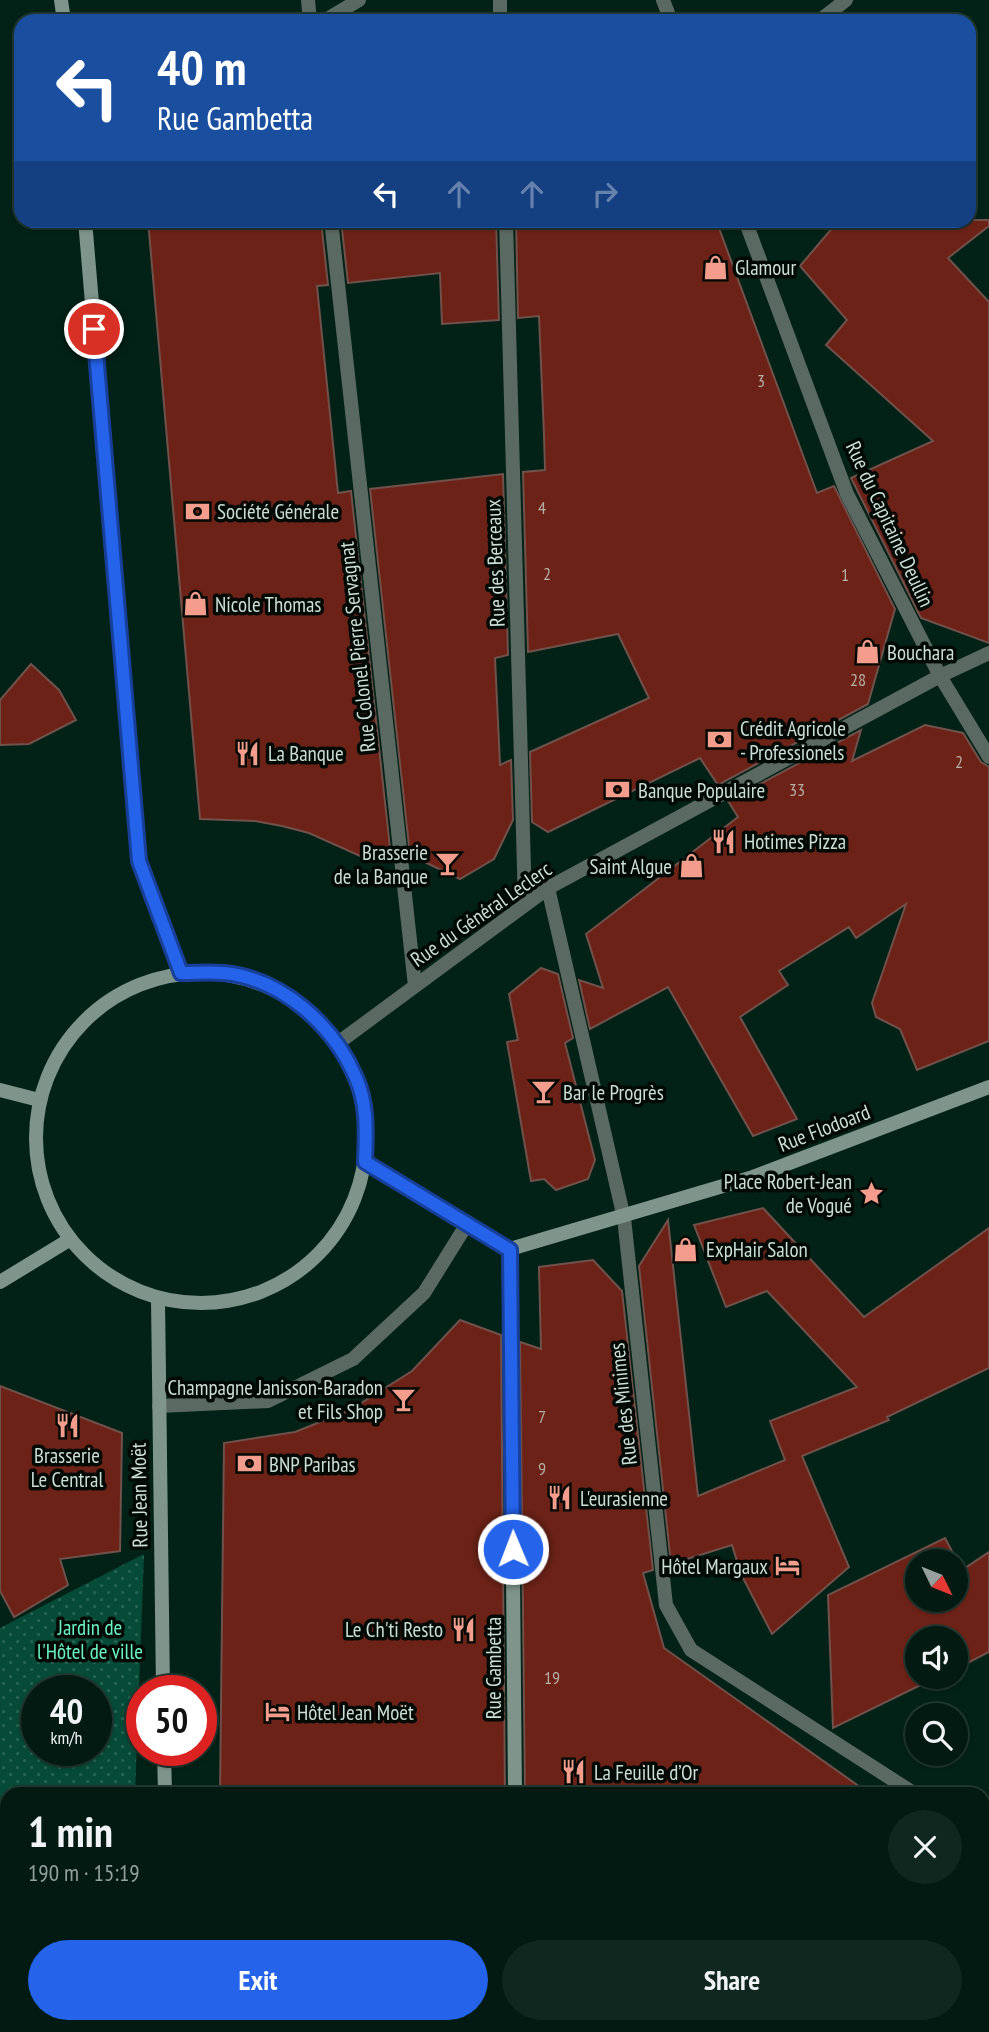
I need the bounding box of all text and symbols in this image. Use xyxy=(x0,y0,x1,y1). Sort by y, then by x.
text: 40 m xyxy=(157,35,246,99)
icon: left xyxy=(42,42,133,133)
text: Rue Gambetta xyxy=(157,97,313,139)
icon: left xyxy=(367,175,405,213)
icon: ahead xyxy=(440,175,478,213)
icon: ahead xyxy=(513,175,551,213)
icon: right xyxy=(586,175,624,213)
shop icon: Glamour xyxy=(701,253,729,281)
place label: Glamour xyxy=(735,254,796,281)
pin xyxy=(64,299,124,359)
icon: arrive xyxy=(75,310,113,348)
house number: 3 xyxy=(757,369,765,392)
street label: Rue du Capitaine Deullin xyxy=(840,437,940,611)
house number: 4 xyxy=(538,496,546,519)
bank icon: Société Générale xyxy=(183,497,211,525)
place label: Société Générale xyxy=(217,498,339,525)
street label: Rue des Berceaux xyxy=(479,498,511,627)
street label: Rue Colonel Pierre Servagnat xyxy=(333,540,381,754)
house number: 2 xyxy=(543,562,551,585)
house number: 1 xyxy=(841,563,849,586)
shop icon: Nicole Thomas xyxy=(181,590,209,618)
place label: Nicole Thomas xyxy=(215,591,321,618)
shop icon: Bouchara xyxy=(853,638,881,666)
place label: Bouchara xyxy=(887,639,954,666)
house number: 28 xyxy=(850,668,866,691)
place label: Crédit Agricole - Professionels xyxy=(740,715,846,766)
bank icon: Crédit Agricole - Professionels xyxy=(706,726,734,754)
restaurant icon: La Banque xyxy=(234,739,262,767)
place label: La Banque xyxy=(268,740,344,767)
house number: 2 xyxy=(955,750,963,773)
bank icon: Banque Populaire xyxy=(604,776,632,804)
place label: Banque Populaire xyxy=(638,777,765,804)
house number: 33 xyxy=(789,778,805,801)
restaurant icon: Hotimes Pizza xyxy=(710,827,738,855)
place label: Hotimes Pizza xyxy=(744,828,846,855)
place label: Brasserie de la Banque xyxy=(334,839,428,890)
bar icon: Brasserie de la Banque xyxy=(434,850,462,878)
shop icon: Saint Algue xyxy=(678,852,706,880)
place label: Saint Algue xyxy=(589,853,672,880)
street label: Rue du Général Leclerc xyxy=(405,855,557,973)
bar icon: Bar le Progrès xyxy=(529,1078,557,1106)
place label: Bar le Progrès xyxy=(563,1079,664,1106)
street label: Rue Flodoard xyxy=(774,1098,874,1158)
place label: Place Robert-Jean de Vogué xyxy=(724,1168,852,1219)
place icon: Place Robert-Jean de Vogué xyxy=(858,1179,886,1207)
shop icon: ExpHair Salon xyxy=(672,1235,700,1263)
place label: ExpHair Salon xyxy=(706,1236,808,1263)
street label: Rue des Minimes xyxy=(603,1342,643,1466)
place label: Champagne Janisson-Baradon et Fils Shop xyxy=(167,1374,383,1425)
bar icon: Champagne Janisson-Baradon et Fils Shop xyxy=(389,1385,417,1413)
house number: 7 xyxy=(538,1405,546,1428)
restaurant icon: Brasserie Le Central xyxy=(53,1412,81,1440)
place label: Brasserie Le Central xyxy=(31,1442,103,1493)
street label: Rue Jean Moët xyxy=(125,1442,153,1548)
bank icon: BNP Paribas xyxy=(235,1450,263,1478)
place label: BNP Paribas xyxy=(269,1451,356,1478)
house number: 9 xyxy=(538,1457,546,1480)
restaurant icon: L'eurasienne xyxy=(546,1484,574,1512)
place label: L'eurasienne xyxy=(580,1485,668,1512)
position arrow xyxy=(476,1512,550,1586)
north arrow xyxy=(905,1549,968,1612)
map controls xyxy=(905,1549,968,1766)
hotel icon: Hôtel Margaux xyxy=(774,1552,802,1580)
place label: Hôtel Margaux xyxy=(661,1553,768,1580)
park label: Jardin de l'Hôtel de ville xyxy=(37,1614,143,1665)
restaurant icon: Le Ch'ti Resto xyxy=(449,1615,477,1643)
place label: Le Ch'ti Resto xyxy=(345,1616,443,1643)
street label: Rue Gambetta xyxy=(480,1617,507,1719)
button: sound xyxy=(905,1626,968,1689)
house number: 19 xyxy=(544,1666,560,1689)
speed limit sign: 50 xyxy=(126,1675,217,1766)
text: 40 xyxy=(50,1688,83,1734)
hotel icon: Hôtel Jean Moët xyxy=(263,1698,291,1726)
place label: Hôtel Jean Moët xyxy=(297,1699,414,1726)
button: search xyxy=(905,1703,968,1766)
text: km/h xyxy=(51,1726,82,1749)
restaurant icon: La Feuille d’Or xyxy=(560,1758,588,1786)
place label: La Feuille d’Or xyxy=(594,1759,699,1786)
text: 1 min xyxy=(28,1804,113,1859)
button: close xyxy=(888,1810,962,1884)
text: 190 m · 15:19 xyxy=(28,1858,140,1887)
button: Exit xyxy=(28,1940,488,2020)
button: Share xyxy=(502,1940,962,2020)

